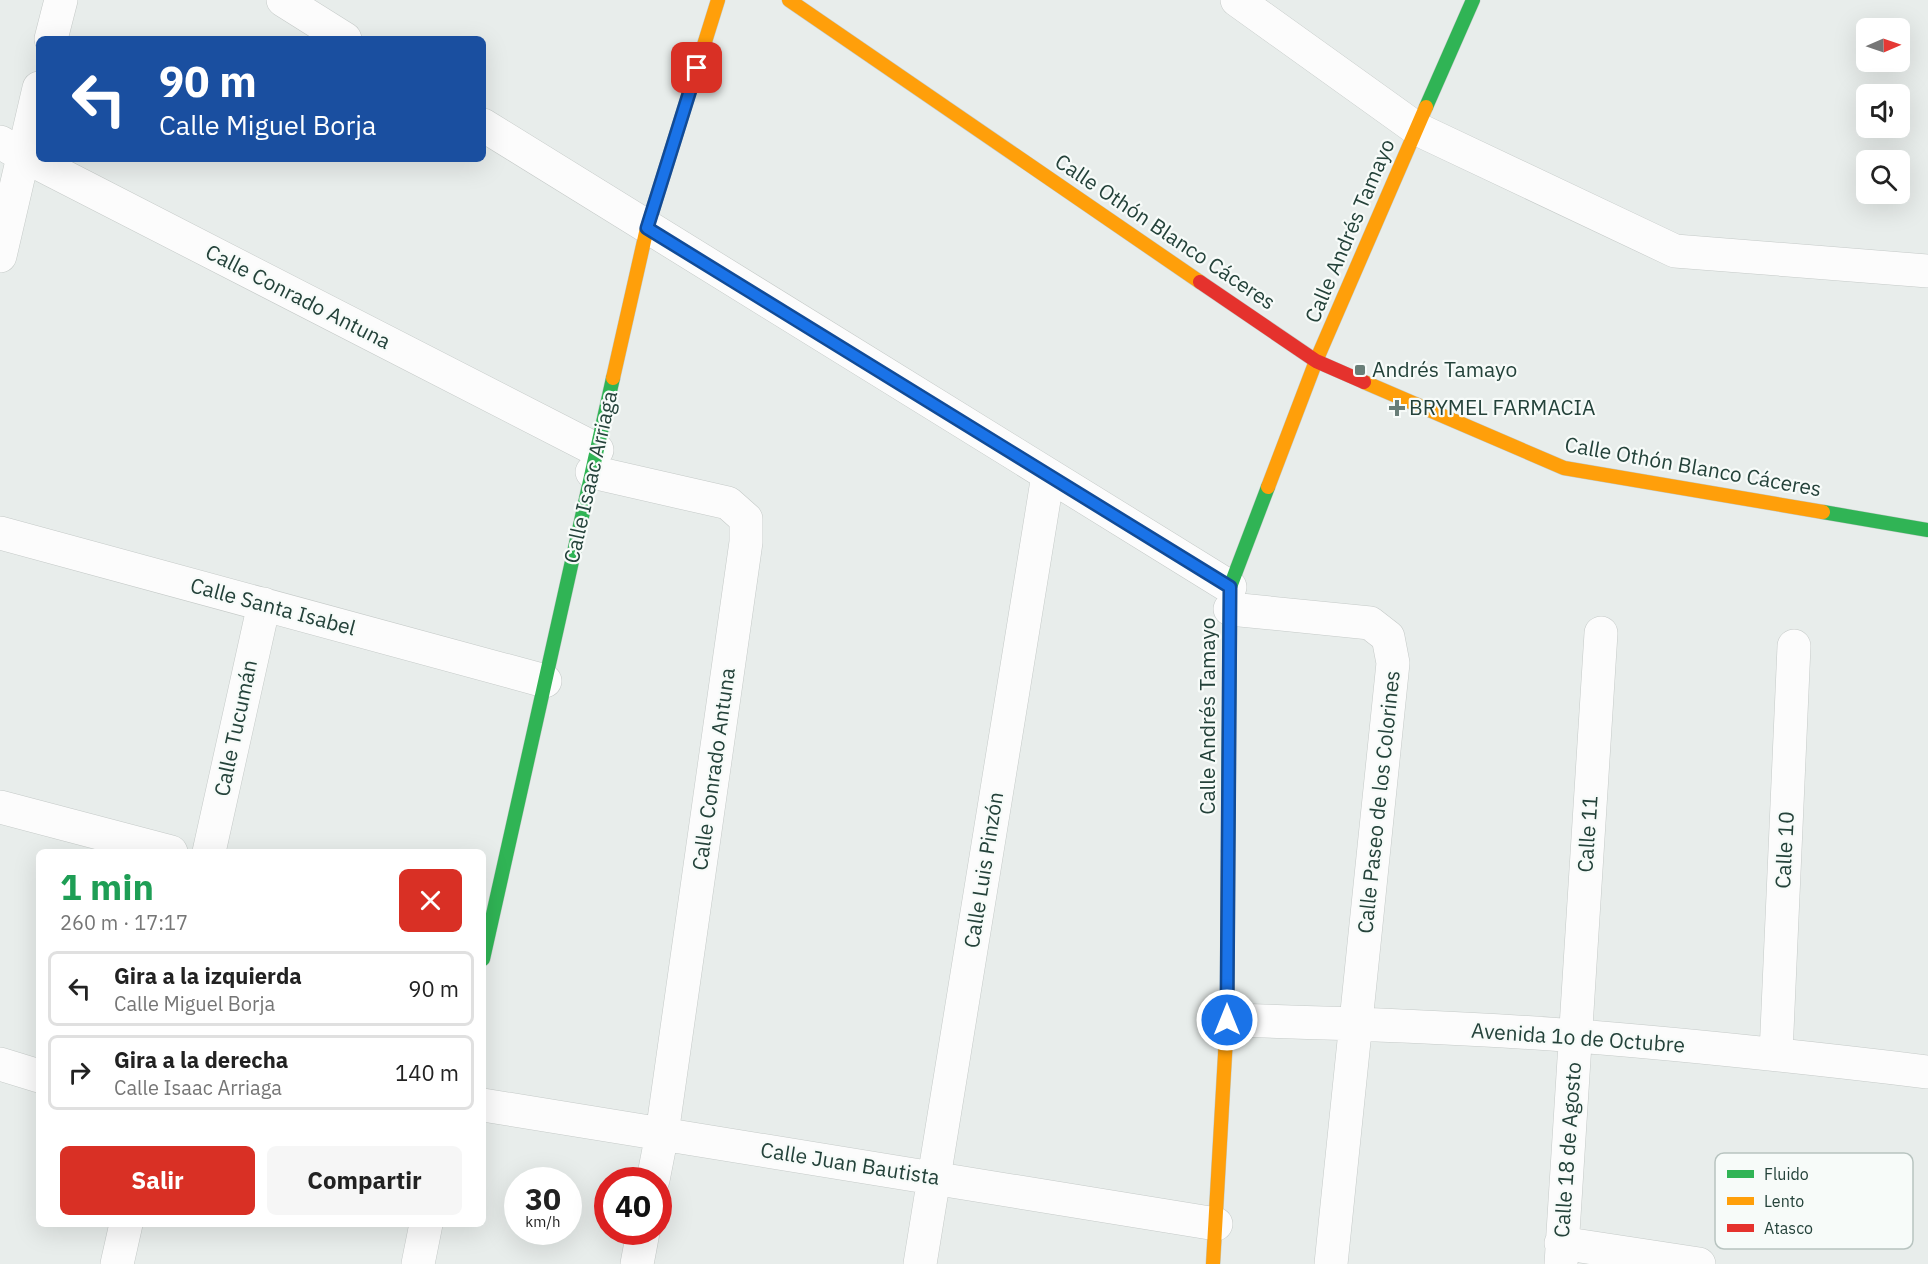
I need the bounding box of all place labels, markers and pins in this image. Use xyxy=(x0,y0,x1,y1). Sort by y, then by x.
pin xyxy=(671,42,722,93)
place label: Andrés Tamayo xyxy=(1372,355,1517,383)
marker: Andrés Tamayo xyxy=(1353,363,1367,377)
place label: BRYMEL FARMACIA xyxy=(1409,393,1595,421)
marker: BRYMEL FARMACIA xyxy=(1390,401,1404,415)

